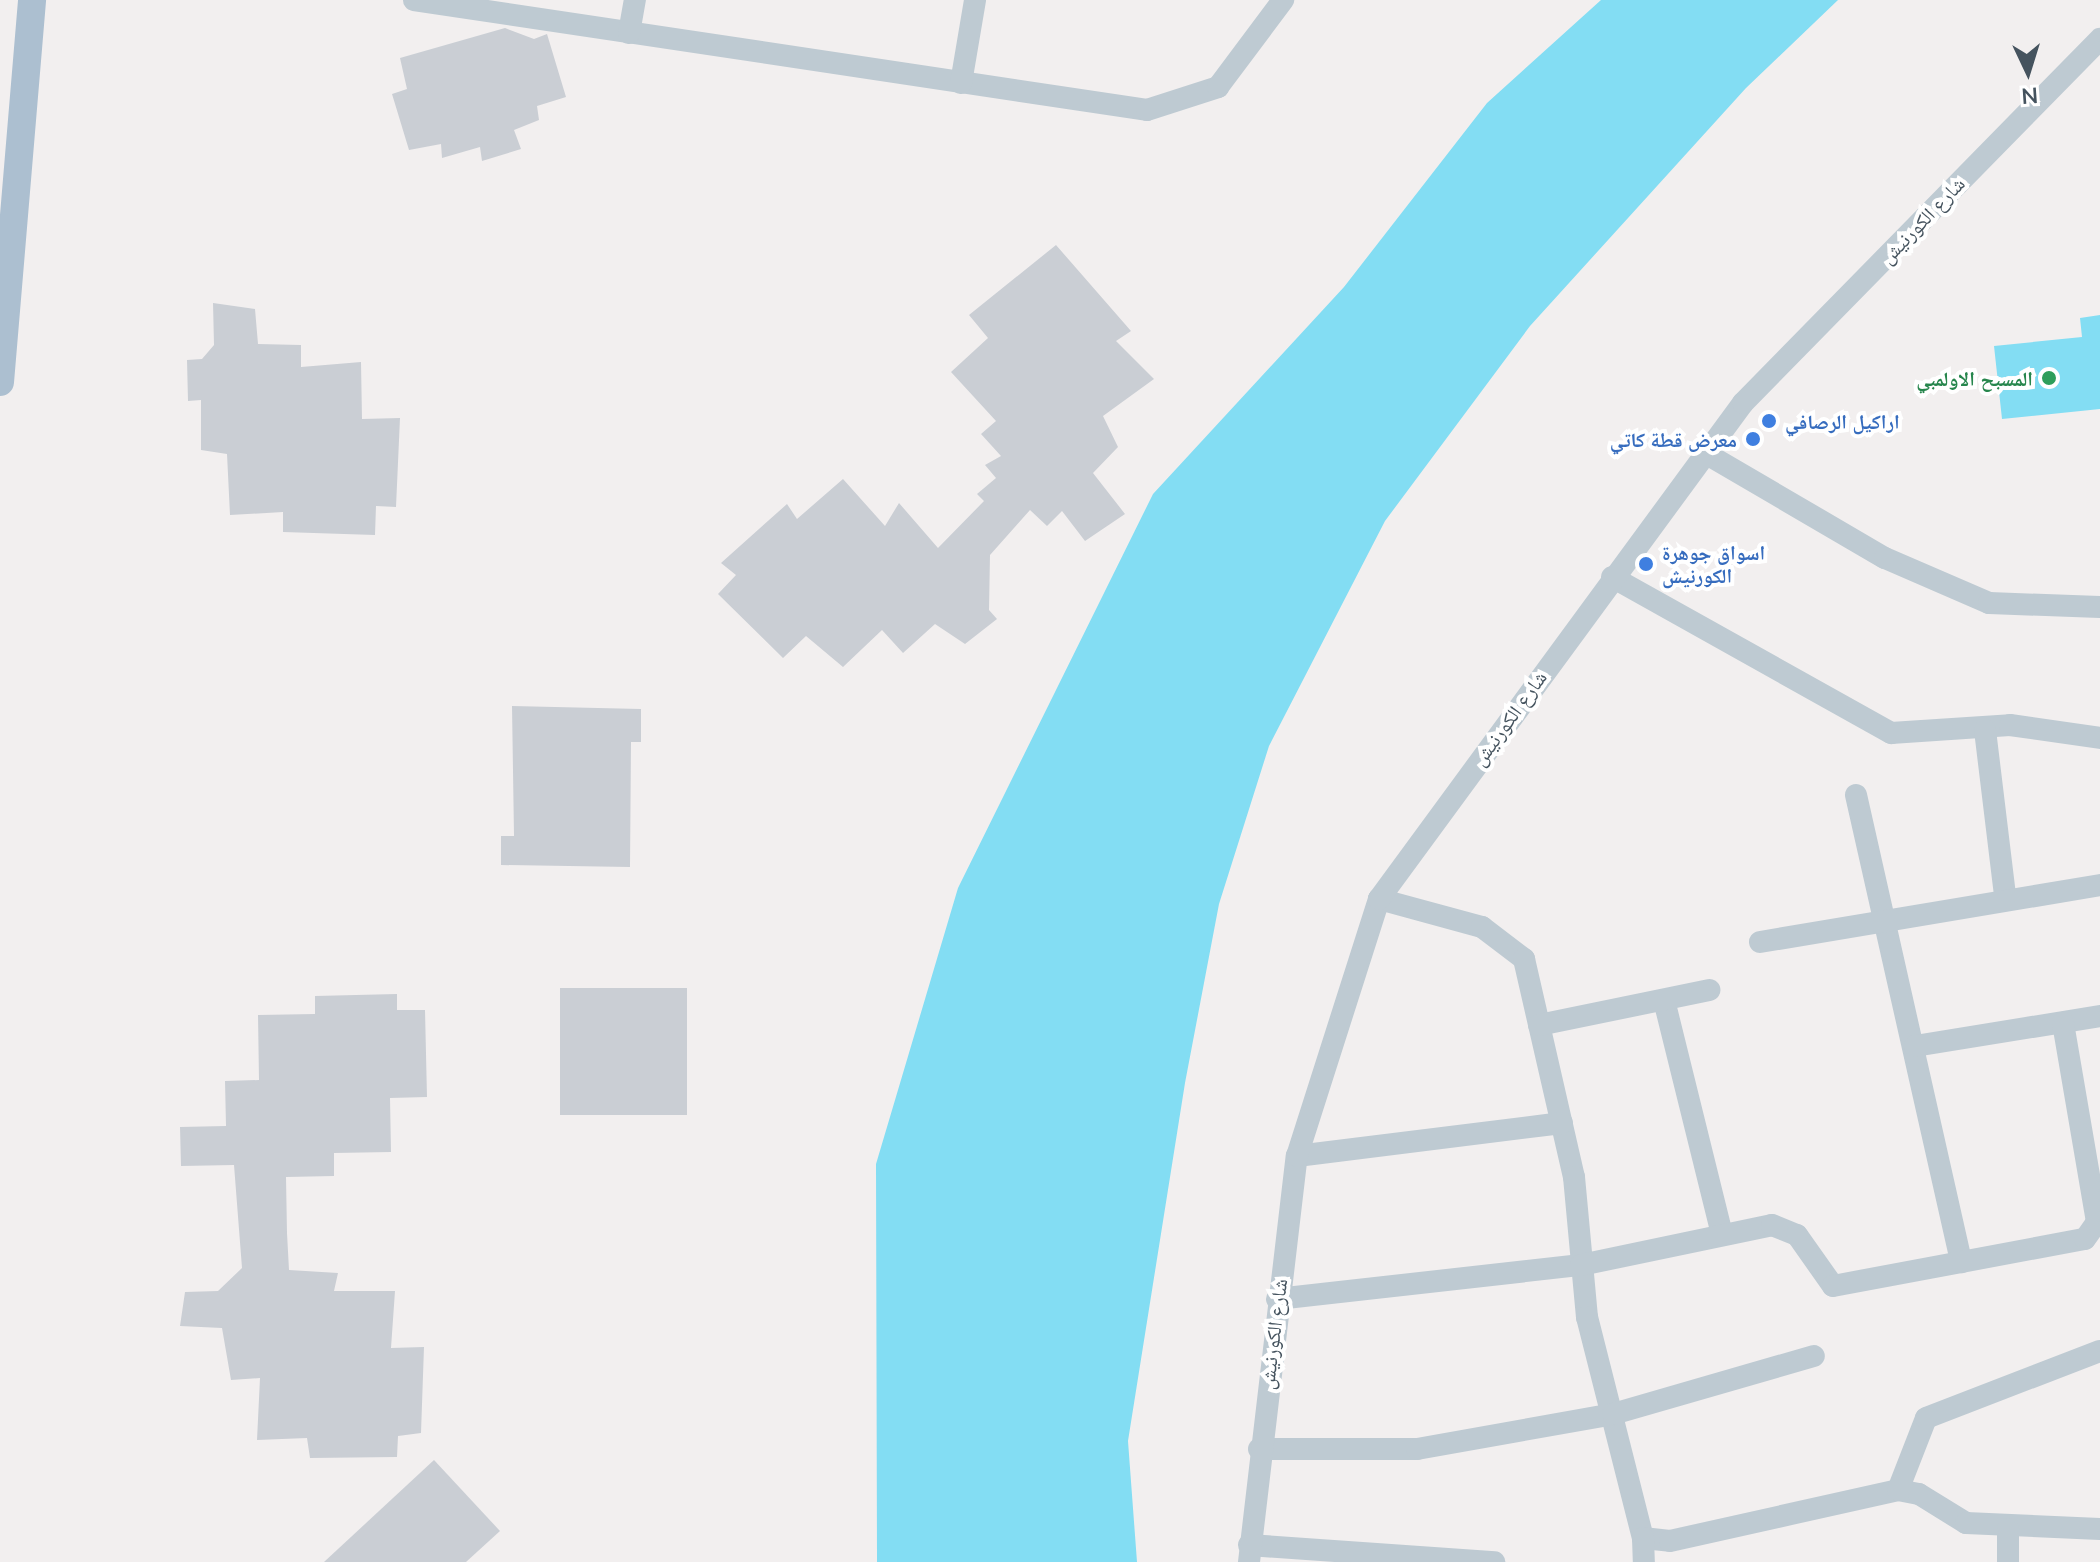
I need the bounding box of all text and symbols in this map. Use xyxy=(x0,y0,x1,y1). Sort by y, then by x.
north arrow xyxy=(1988,32,2068,112)
text: N xyxy=(2020,81,2039,110)
street label: شارع الكورنيش xyxy=(1875,172,1969,268)
place label: المسبح الاولمبي xyxy=(1916,366,2033,390)
marker: المسبح الاولمبي xyxy=(2040,369,2058,387)
place label: اراكيل الرصافي xyxy=(1785,409,1900,433)
marker: اراكيل الرصافي xyxy=(1760,412,1778,430)
place label: معرض قطة كاتي xyxy=(1610,427,1737,451)
marker: معرض قطة كاتي xyxy=(1744,430,1762,448)
place label: اسواق جوهرة الكورنيش xyxy=(1662,540,1765,587)
marker: اسواق جوهرة الكورنيش xyxy=(1637,555,1655,573)
street label: شارع الكورنيش xyxy=(1467,666,1551,770)
street label: شارع الكورنيش xyxy=(1254,1277,1292,1391)

